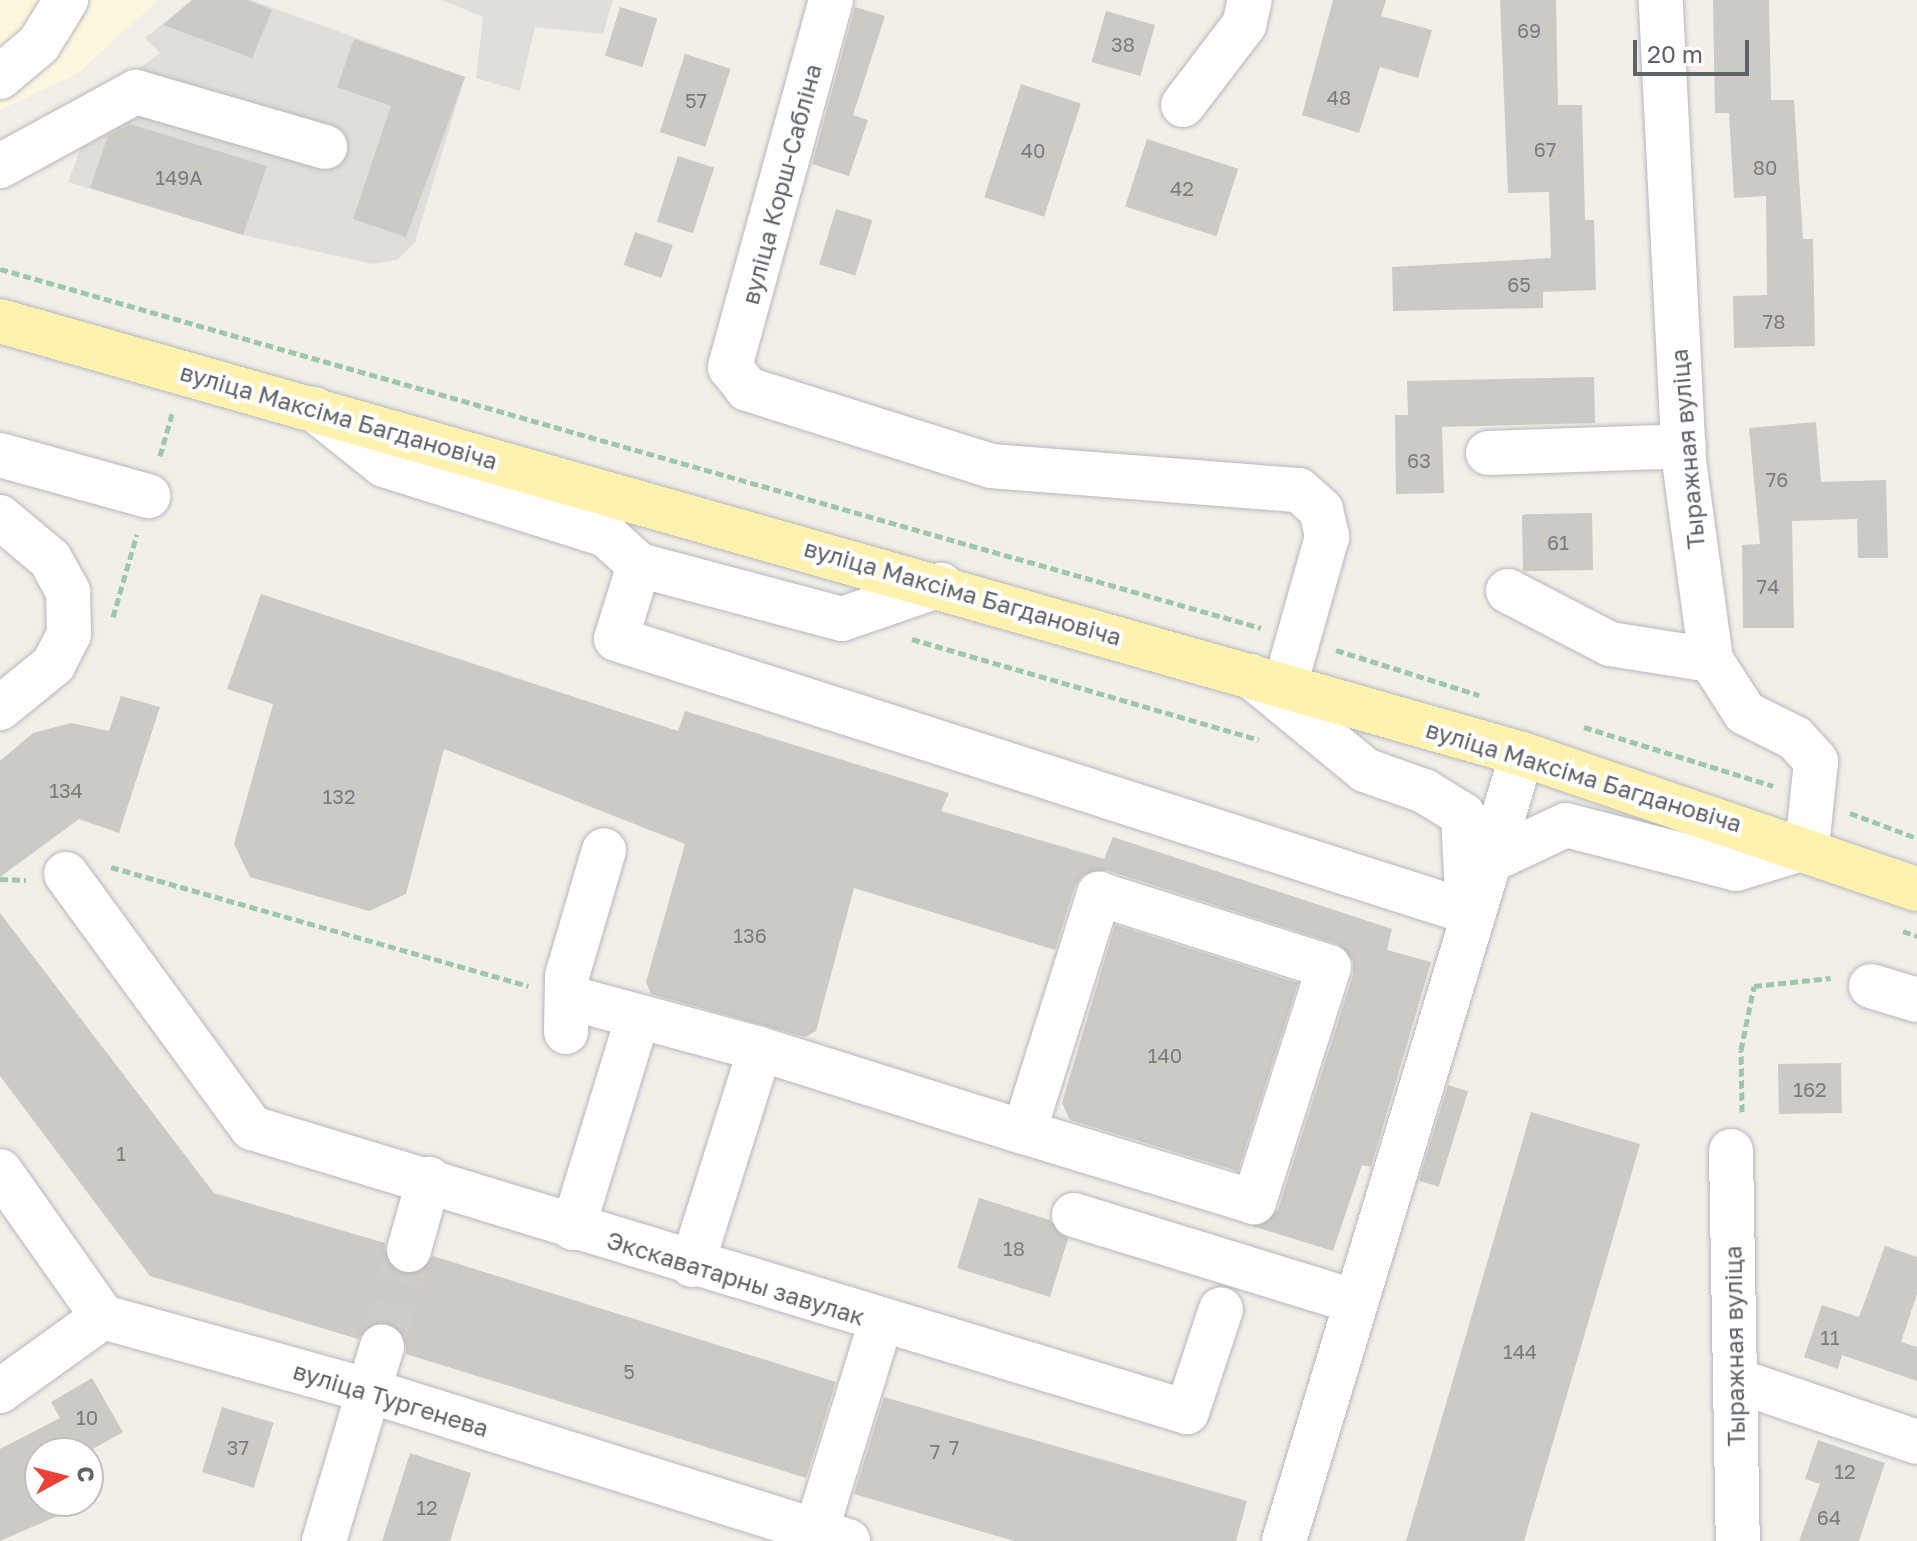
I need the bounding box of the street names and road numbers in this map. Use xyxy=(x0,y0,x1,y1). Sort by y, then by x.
street label: вуліца Корш-Сабліна xyxy=(735,61,827,307)
street label: Тыражная вуліца xyxy=(1664,348,1710,550)
street label: вуліца Максіма Багдановіча xyxy=(177,357,501,475)
street label: вуліца Максіма Багдановіча xyxy=(801,533,1125,651)
street label: вуліца Максіма Багдановіча xyxy=(1423,714,1745,838)
street label: Экскаватарны завулак xyxy=(604,1225,868,1331)
street label: Тыражная вуліца xyxy=(1718,1245,1750,1447)
street label: вуліца Тургенева xyxy=(290,1356,492,1442)

